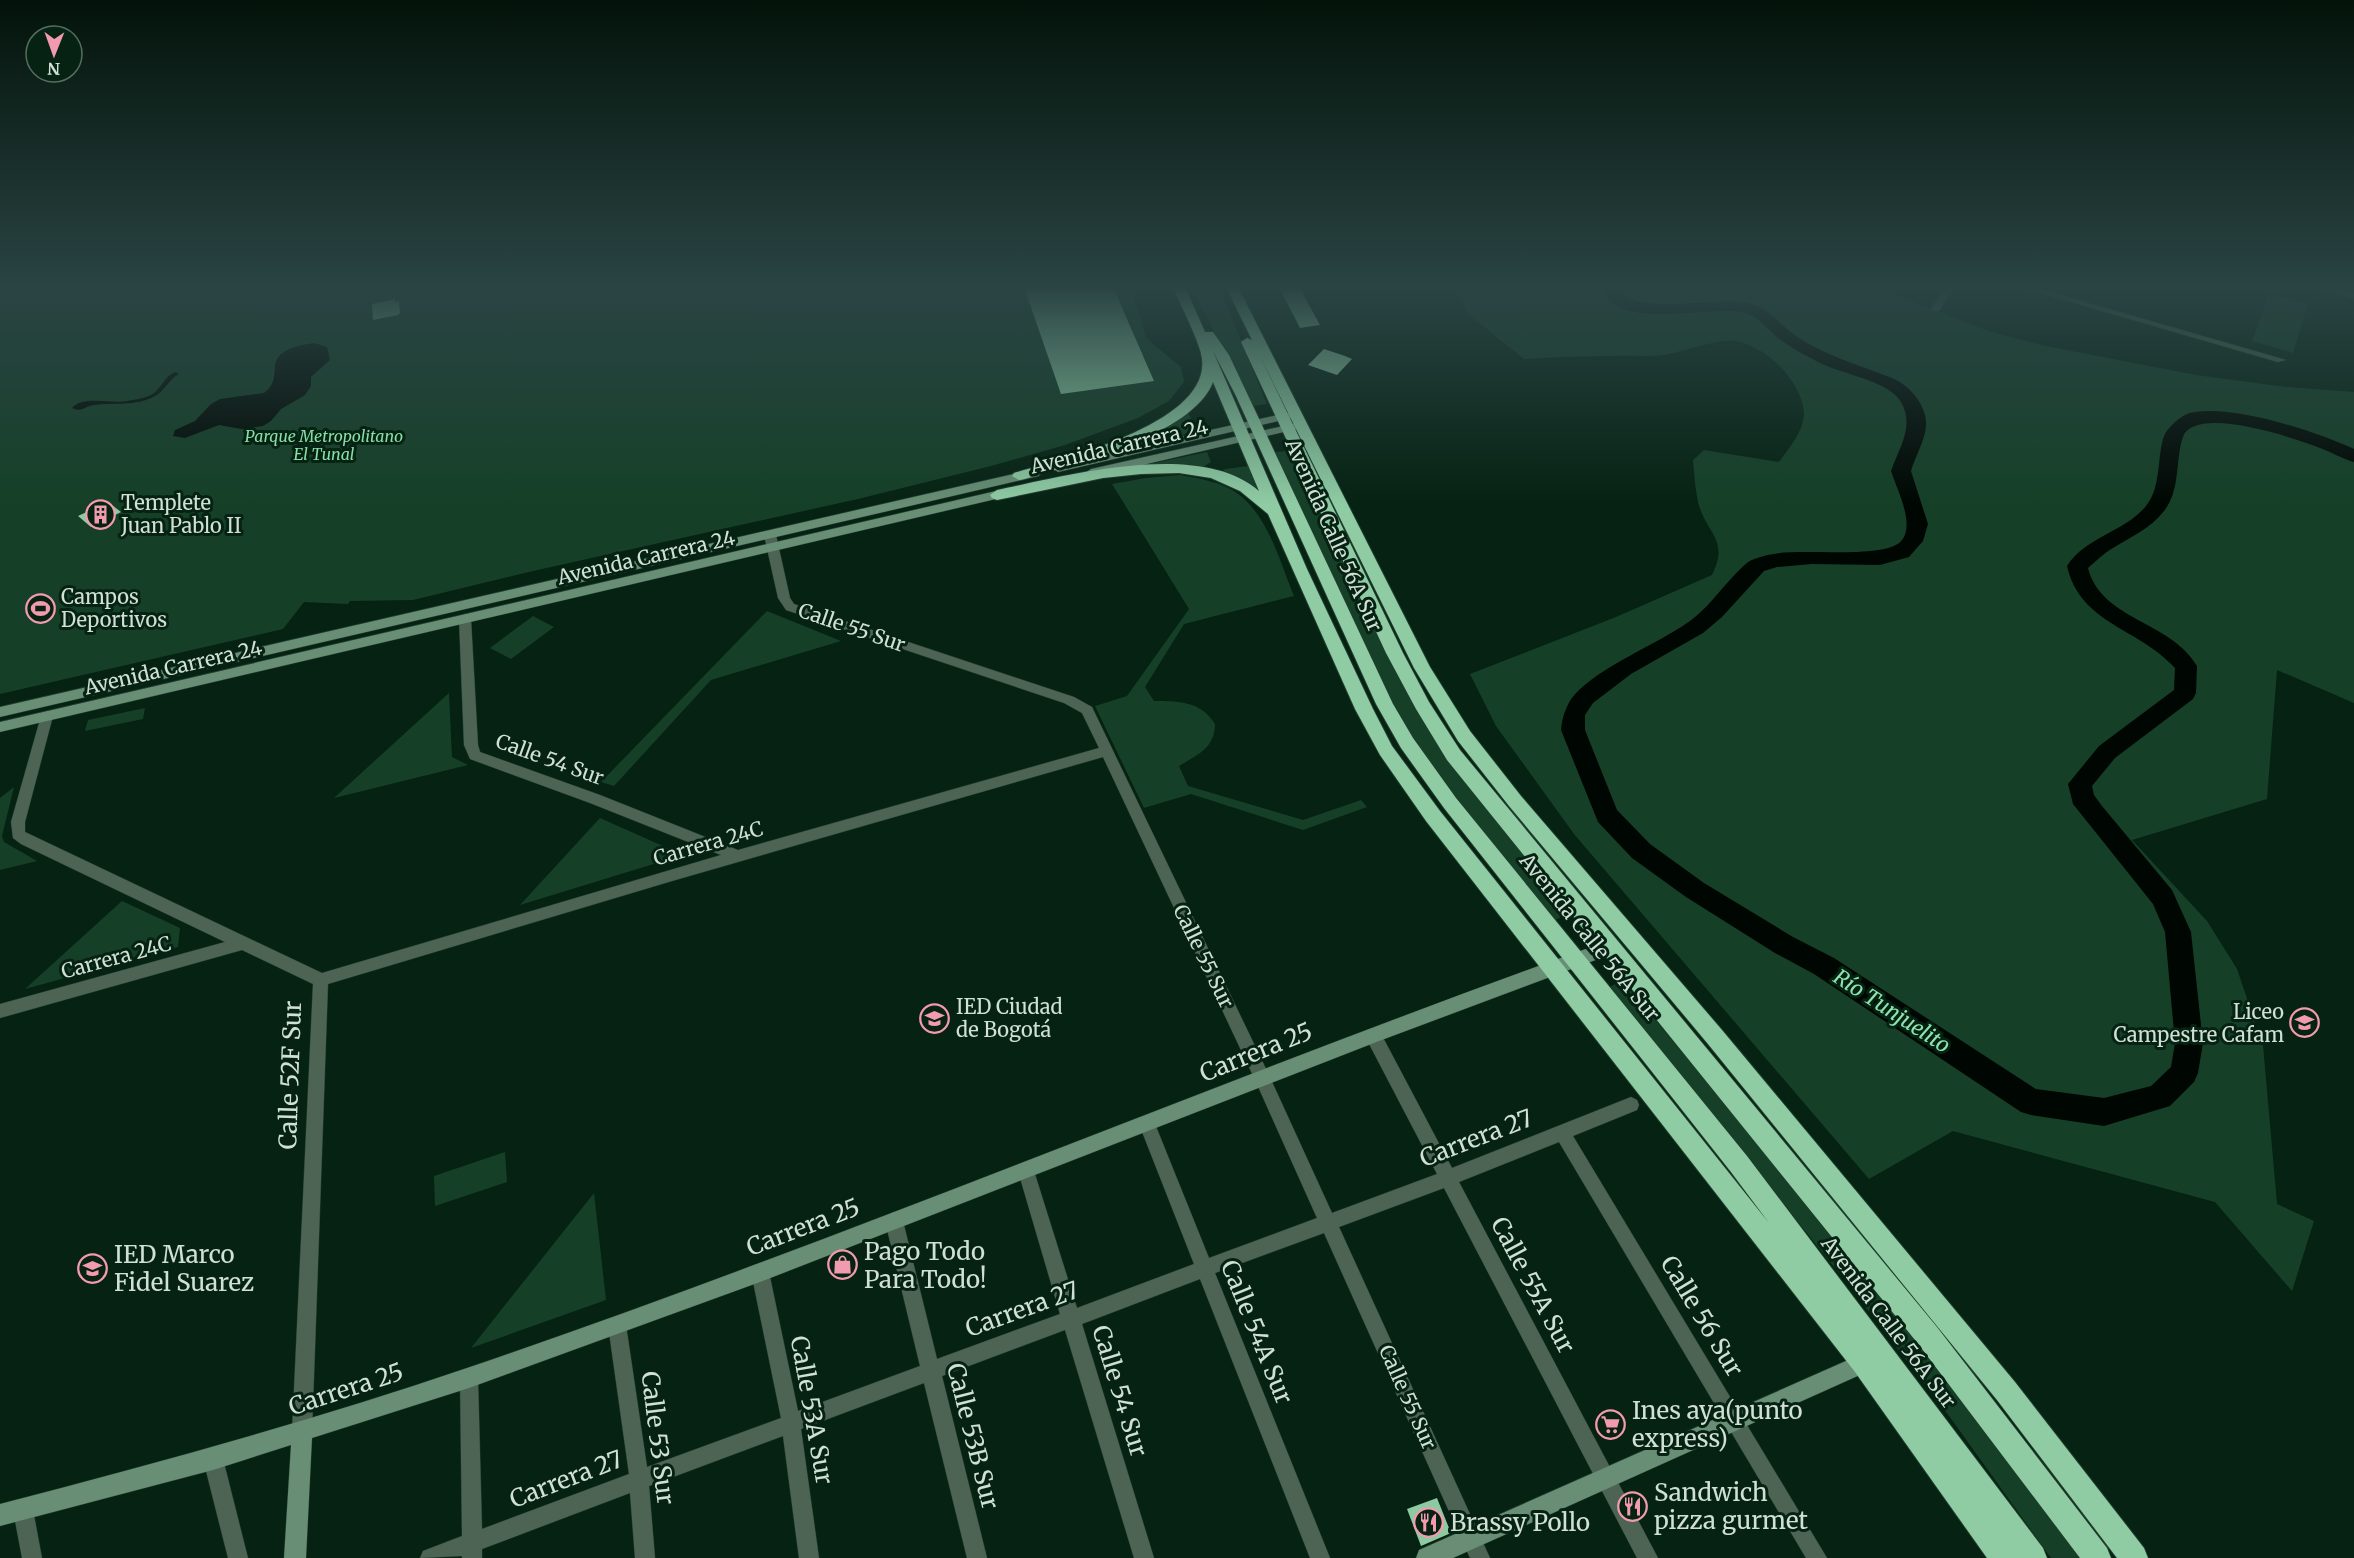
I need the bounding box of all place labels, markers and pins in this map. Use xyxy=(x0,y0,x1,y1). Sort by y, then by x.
place label: Templete Juan Pablo II xyxy=(120,490,241,538)
building icon: Templete Juan Pablo II xyxy=(84,498,116,530)
place label: Campos Deportivos xyxy=(61,584,167,632)
sports icon: Campos Deportivos xyxy=(24,592,56,624)
place label: IED Ciudad de Bogotá xyxy=(956,994,1063,1042)
place label: Liceo Campestre Cafam xyxy=(2114,999,2284,1047)
school or university icon: IED Ciudad de Bogotá xyxy=(919,1002,951,1034)
school or university icon: Liceo Campestre Cafam xyxy=(2289,1006,2321,1038)
place label: Pago Todo Para Todo! xyxy=(864,1236,987,1295)
place label: IED Marco Fidel Suarez xyxy=(114,1239,254,1298)
shop icon: Pago Todo Para Todo! xyxy=(827,1249,859,1281)
school or university icon: IED Marco Fidel Suarez xyxy=(77,1252,109,1284)
place label: Ines aya(punto express) xyxy=(1632,1395,1803,1454)
supermarket icon: Ines aya(punto express) xyxy=(1595,1408,1627,1440)
place label: Sandwich pizza gurmet xyxy=(1654,1477,1808,1536)
restaurant icon: Sandwich pizza gurmet xyxy=(1617,1490,1649,1522)
restaurant icon: Brassy Pollo xyxy=(1413,1506,1445,1538)
place label: Brassy Pollo xyxy=(1450,1507,1590,1538)

